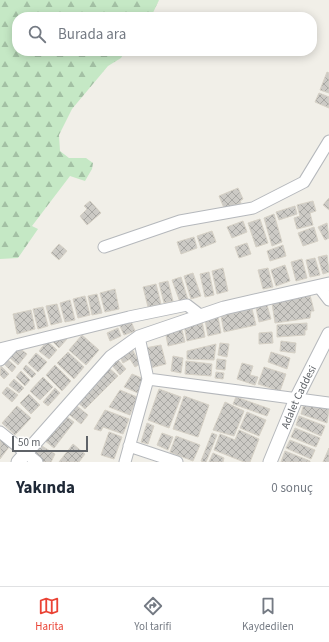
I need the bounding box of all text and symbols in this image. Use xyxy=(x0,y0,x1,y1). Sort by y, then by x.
search box xyxy=(12,12,317,56)
icon: search xyxy=(26,23,48,45)
text: Burada ara xyxy=(58,24,126,45)
street label: Adalet Caddesi xyxy=(278,363,320,431)
scale bar xyxy=(12,434,88,453)
text: 50 m xyxy=(18,435,40,450)
text: Yakında xyxy=(16,476,75,500)
text: 0 sonuç xyxy=(271,479,313,497)
tab: Harita xyxy=(35,595,64,634)
tab: Yol tarifi xyxy=(134,595,171,634)
tab: Kaydedilen xyxy=(242,595,294,634)

